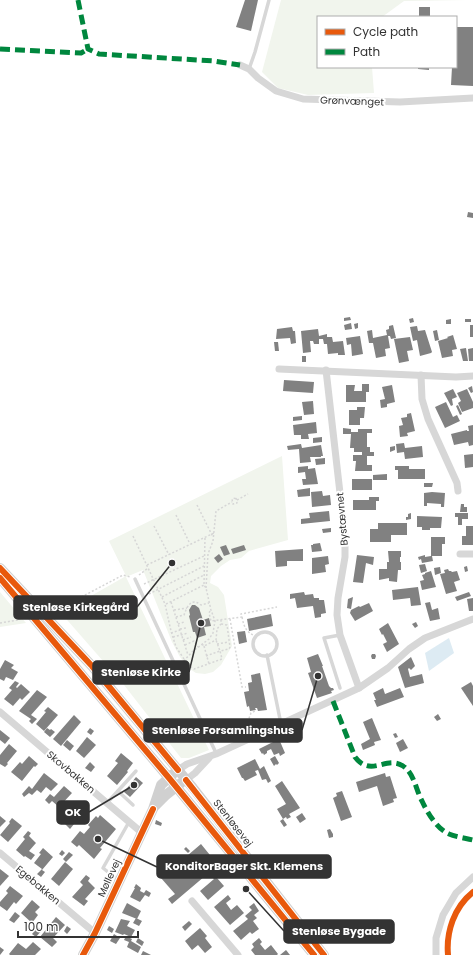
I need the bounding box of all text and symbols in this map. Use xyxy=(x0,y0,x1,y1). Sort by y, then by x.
legend xyxy=(317,16,457,68)
text: Cycle path xyxy=(353,23,418,40)
text: Path xyxy=(353,43,380,60)
street label: Grønvænget xyxy=(320,92,385,110)
street label: Bystævnet xyxy=(332,491,352,546)
callout: Stenløse Kirkegård xyxy=(14,596,137,619)
text: Stenløse Kirkegård xyxy=(22,599,130,615)
callout: Stenløse Kirke xyxy=(93,661,189,684)
text: Stenløse Kirke xyxy=(101,664,181,680)
callout: Stenløse Forsamlingshus xyxy=(144,719,302,742)
text: Stenløse Forsamlingshus xyxy=(152,722,294,738)
street label: Skovbakken xyxy=(43,747,99,797)
street label: Stenløsevej xyxy=(210,796,256,850)
callout: OK xyxy=(57,801,89,824)
text: OK xyxy=(65,804,81,820)
callout: KonditorBager Skt. Klemens xyxy=(157,855,331,878)
street label: Møllevej xyxy=(94,857,124,899)
text: KonditorBager Skt. Klemens xyxy=(165,858,323,874)
street label: Egebakken xyxy=(12,862,64,908)
scale bar xyxy=(18,913,138,939)
text: 100 m xyxy=(24,918,58,935)
callout: Stenløse Bygade xyxy=(284,920,394,943)
text: Stenløse Bygade xyxy=(292,923,386,939)

